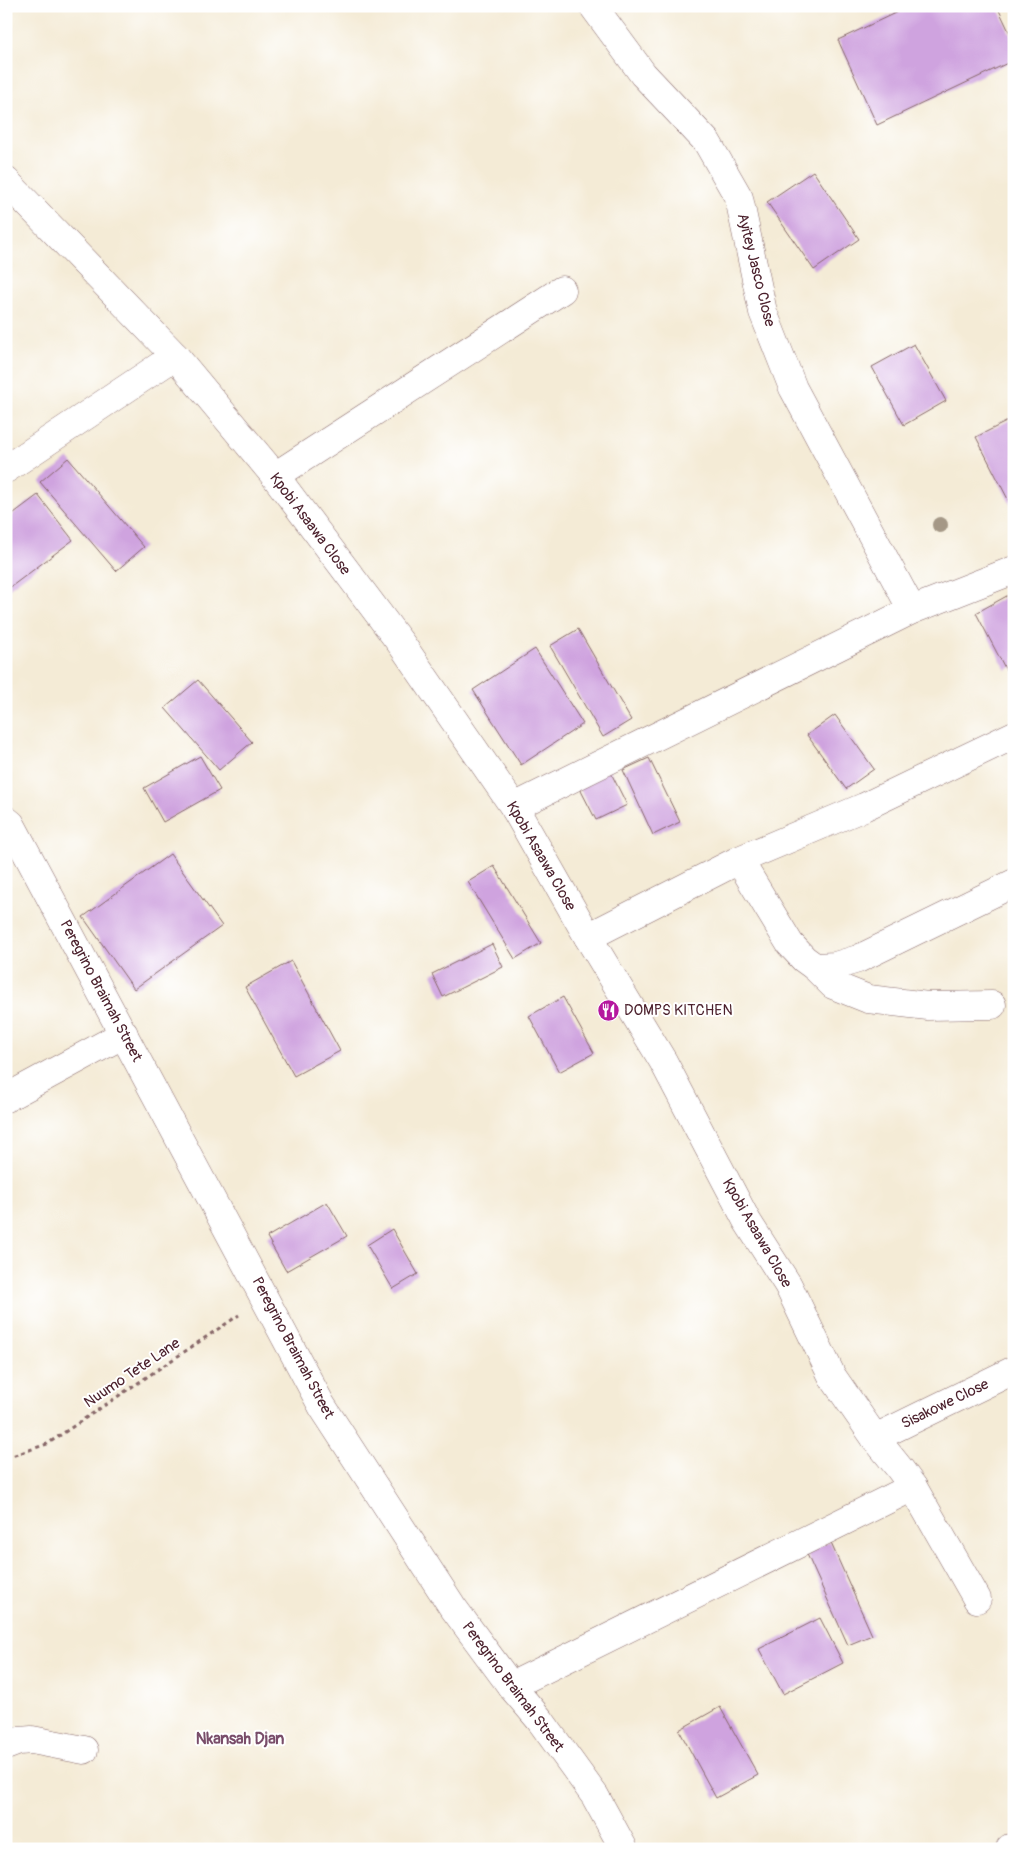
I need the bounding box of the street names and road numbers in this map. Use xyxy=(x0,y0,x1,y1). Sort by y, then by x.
street label: Ayitey Jasco Close xyxy=(733,211,779,329)
street label: Kpobi Asaawa Close xyxy=(265,469,355,579)
street label: Kpobi Asaawa Close xyxy=(502,798,580,915)
street label: Peregrino Braimah Street xyxy=(56,917,147,1066)
street label: Kpobi Asaawa Close xyxy=(718,1175,796,1292)
street label: Peregrino Braimah Street xyxy=(248,1274,339,1423)
street label: Nuumo Tete Lane xyxy=(80,1334,184,1412)
street label: Sisakowe Close xyxy=(898,1374,992,1433)
street label: Peregrino Braimah Street xyxy=(458,1618,569,1757)

